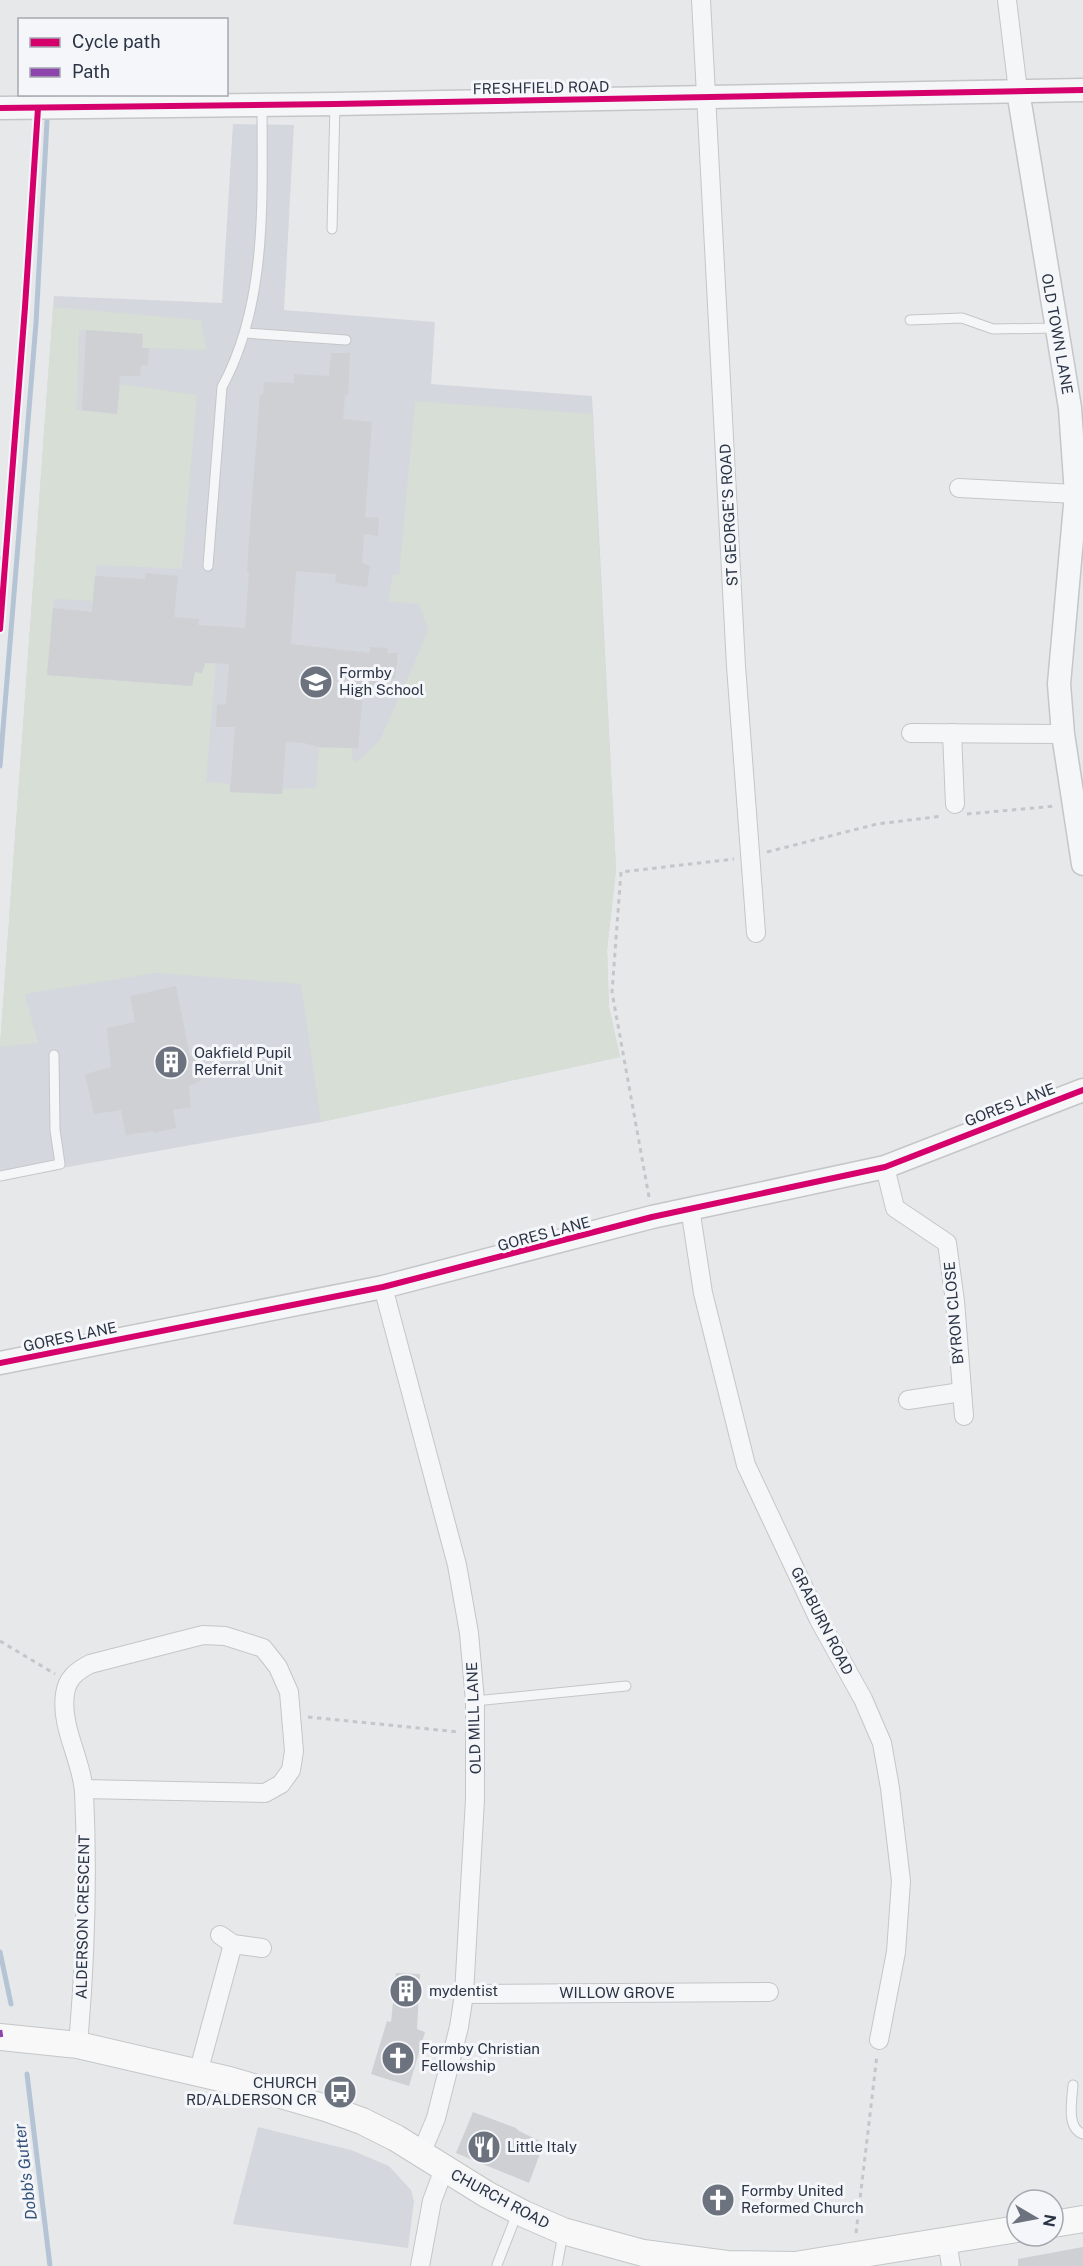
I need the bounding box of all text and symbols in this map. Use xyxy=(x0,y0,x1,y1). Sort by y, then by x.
legend xyxy=(18,18,228,96)
text: Cycle path xyxy=(72,31,161,52)
text: Path xyxy=(72,61,110,82)
street label: FRESHFIELD ROAD xyxy=(472,78,609,97)
street label: OLD TOWN LANE xyxy=(1038,272,1077,396)
street label: ST GEORGE'S ROAD xyxy=(716,443,741,587)
school or university icon: Formby High School xyxy=(298,664,334,700)
place label: Formby High School xyxy=(339,664,424,698)
building icon: Oakfield Pupil Referral Unit xyxy=(153,1044,189,1080)
place label: Oakfield Pupil Referral Unit xyxy=(194,1044,292,1078)
street label: GORES LANE xyxy=(962,1080,1057,1130)
street label: GORES LANE xyxy=(496,1213,592,1254)
street label: BYRON CLOSE xyxy=(941,1261,966,1365)
street label: GORES LANE xyxy=(21,1318,118,1355)
street label: GRABURN ROAD xyxy=(788,1564,857,1678)
street label: OLD MILL LANE xyxy=(463,1662,484,1774)
street label: ALDERSON CRESCENT xyxy=(73,1835,92,1999)
building icon: mydentist xyxy=(388,1973,424,2009)
place label: mydentist xyxy=(429,1982,498,1999)
street label: WILLOW GROVE xyxy=(559,1984,675,2001)
church icon: Formby Christian Fellowship xyxy=(380,2040,416,2076)
place label: Formby Christian Fellowship xyxy=(421,2040,540,2074)
place label: CHURCH RD/ALDERSON CR xyxy=(186,2074,317,2108)
bus stop icon: CHURCH RD/ALDERSON CR xyxy=(322,2074,358,2110)
water label: Dobb's Gutter xyxy=(10,2122,41,2221)
restaurant icon: Little Italy xyxy=(466,2129,502,2165)
place label: Little Italy xyxy=(507,2138,577,2155)
street label: CHURCH ROAD xyxy=(448,2165,552,2232)
church icon: Formby United Reformed Church xyxy=(700,2182,736,2218)
place label: Formby United Reformed Church xyxy=(741,2182,864,2216)
north arrow xyxy=(1005,2188,1065,2248)
text: N xyxy=(1039,2213,1060,2228)

